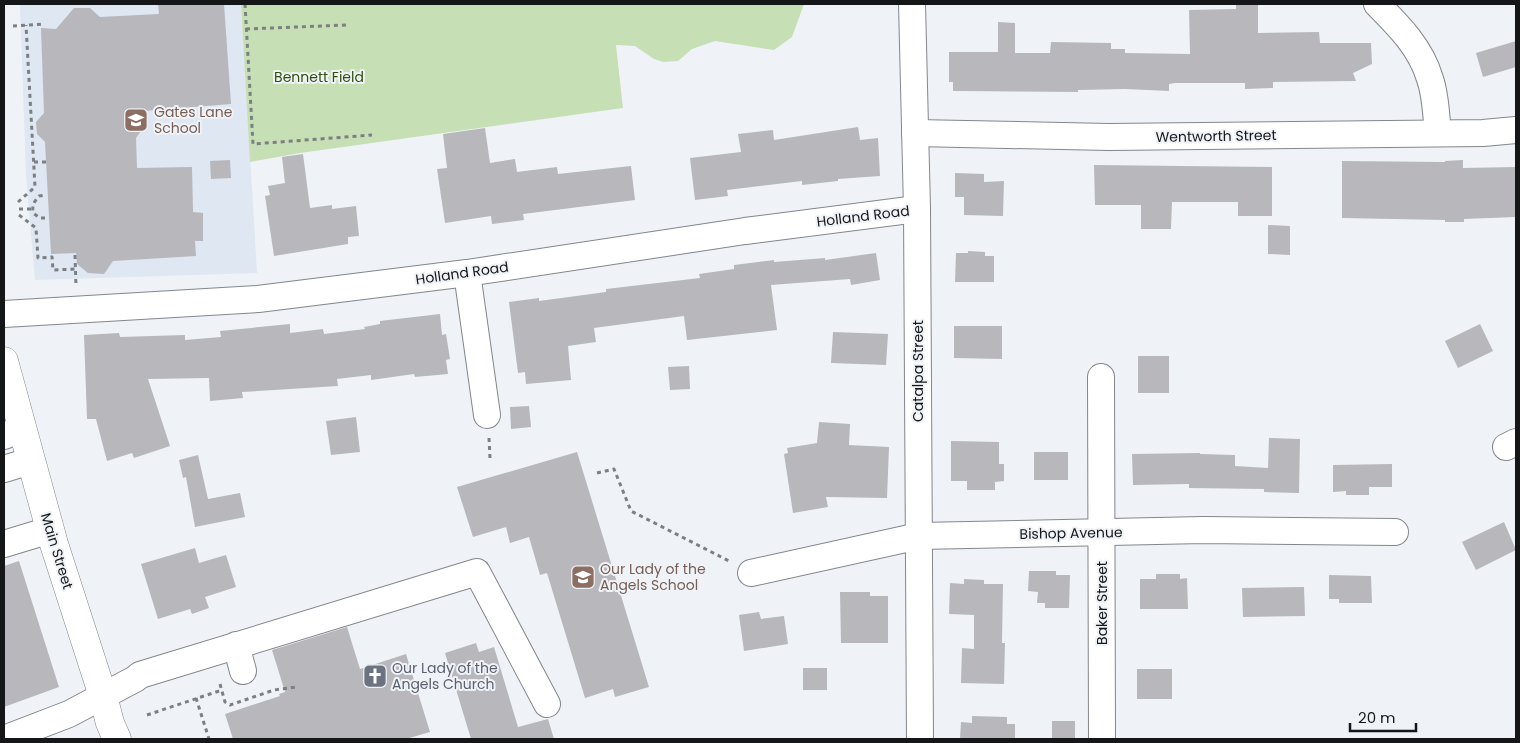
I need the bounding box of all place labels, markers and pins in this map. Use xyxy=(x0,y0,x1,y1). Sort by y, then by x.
place label: Gates Lane School xyxy=(154,102,233,138)
school or university icon: Gates Lane School xyxy=(123,107,149,133)
place label: Our Lady of the Angels School xyxy=(600,559,706,595)
school or university icon: Our Lady of the Angels School xyxy=(570,564,596,590)
place label: Our Lady of the Angels Church xyxy=(392,658,498,694)
church icon: Our Lady of the Angels Church xyxy=(362,663,388,689)

